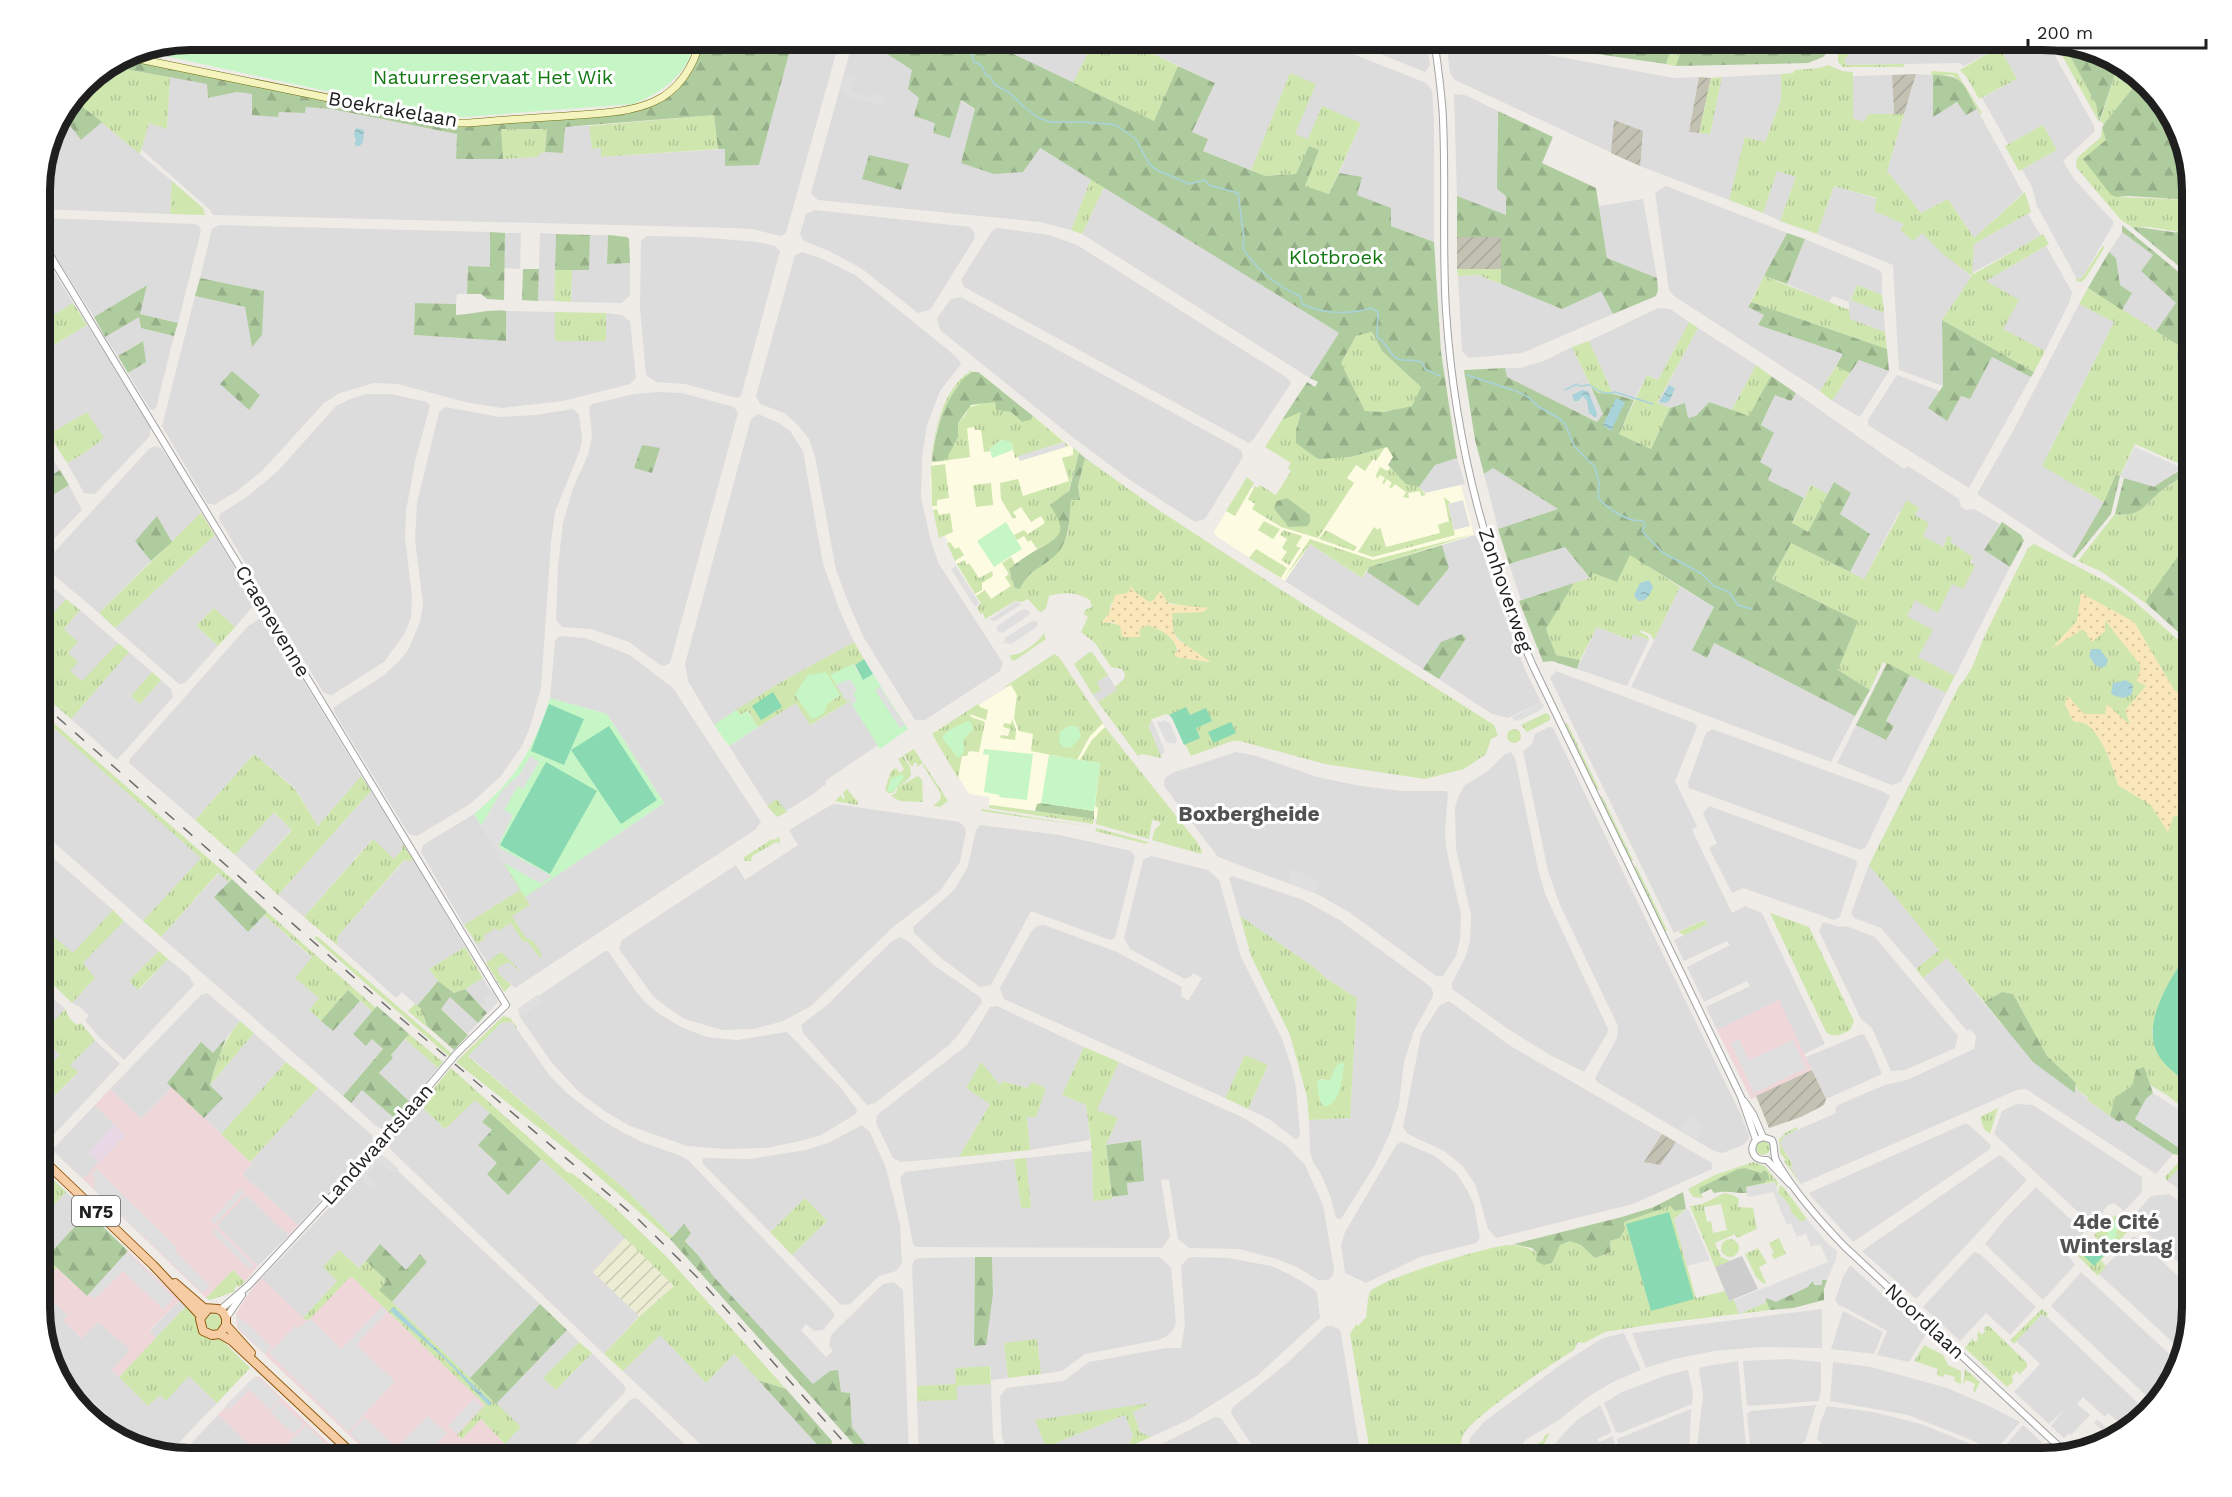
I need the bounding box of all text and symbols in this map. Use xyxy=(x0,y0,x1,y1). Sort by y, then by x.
scale bar xyxy=(2028,12,2206,50)
text: 200 m xyxy=(2037,22,2093,43)
park label: Natuurreservaat Het Wik xyxy=(373,65,613,89)
street label: Boekrakelaan xyxy=(327,86,459,132)
park label: Klotbroek xyxy=(1289,245,1383,269)
street label: Zonhoverweg xyxy=(1474,525,1539,655)
street label: Craenevenne xyxy=(230,561,316,681)
district label: Boxbergheide xyxy=(1178,801,1320,826)
street label: Landwaartslaan xyxy=(316,1078,438,1210)
road number: N75 xyxy=(72,1196,120,1226)
district label: 4de Cité Winterslag xyxy=(2060,1209,2172,1258)
street label: Noordlaan xyxy=(1880,1278,1970,1364)

